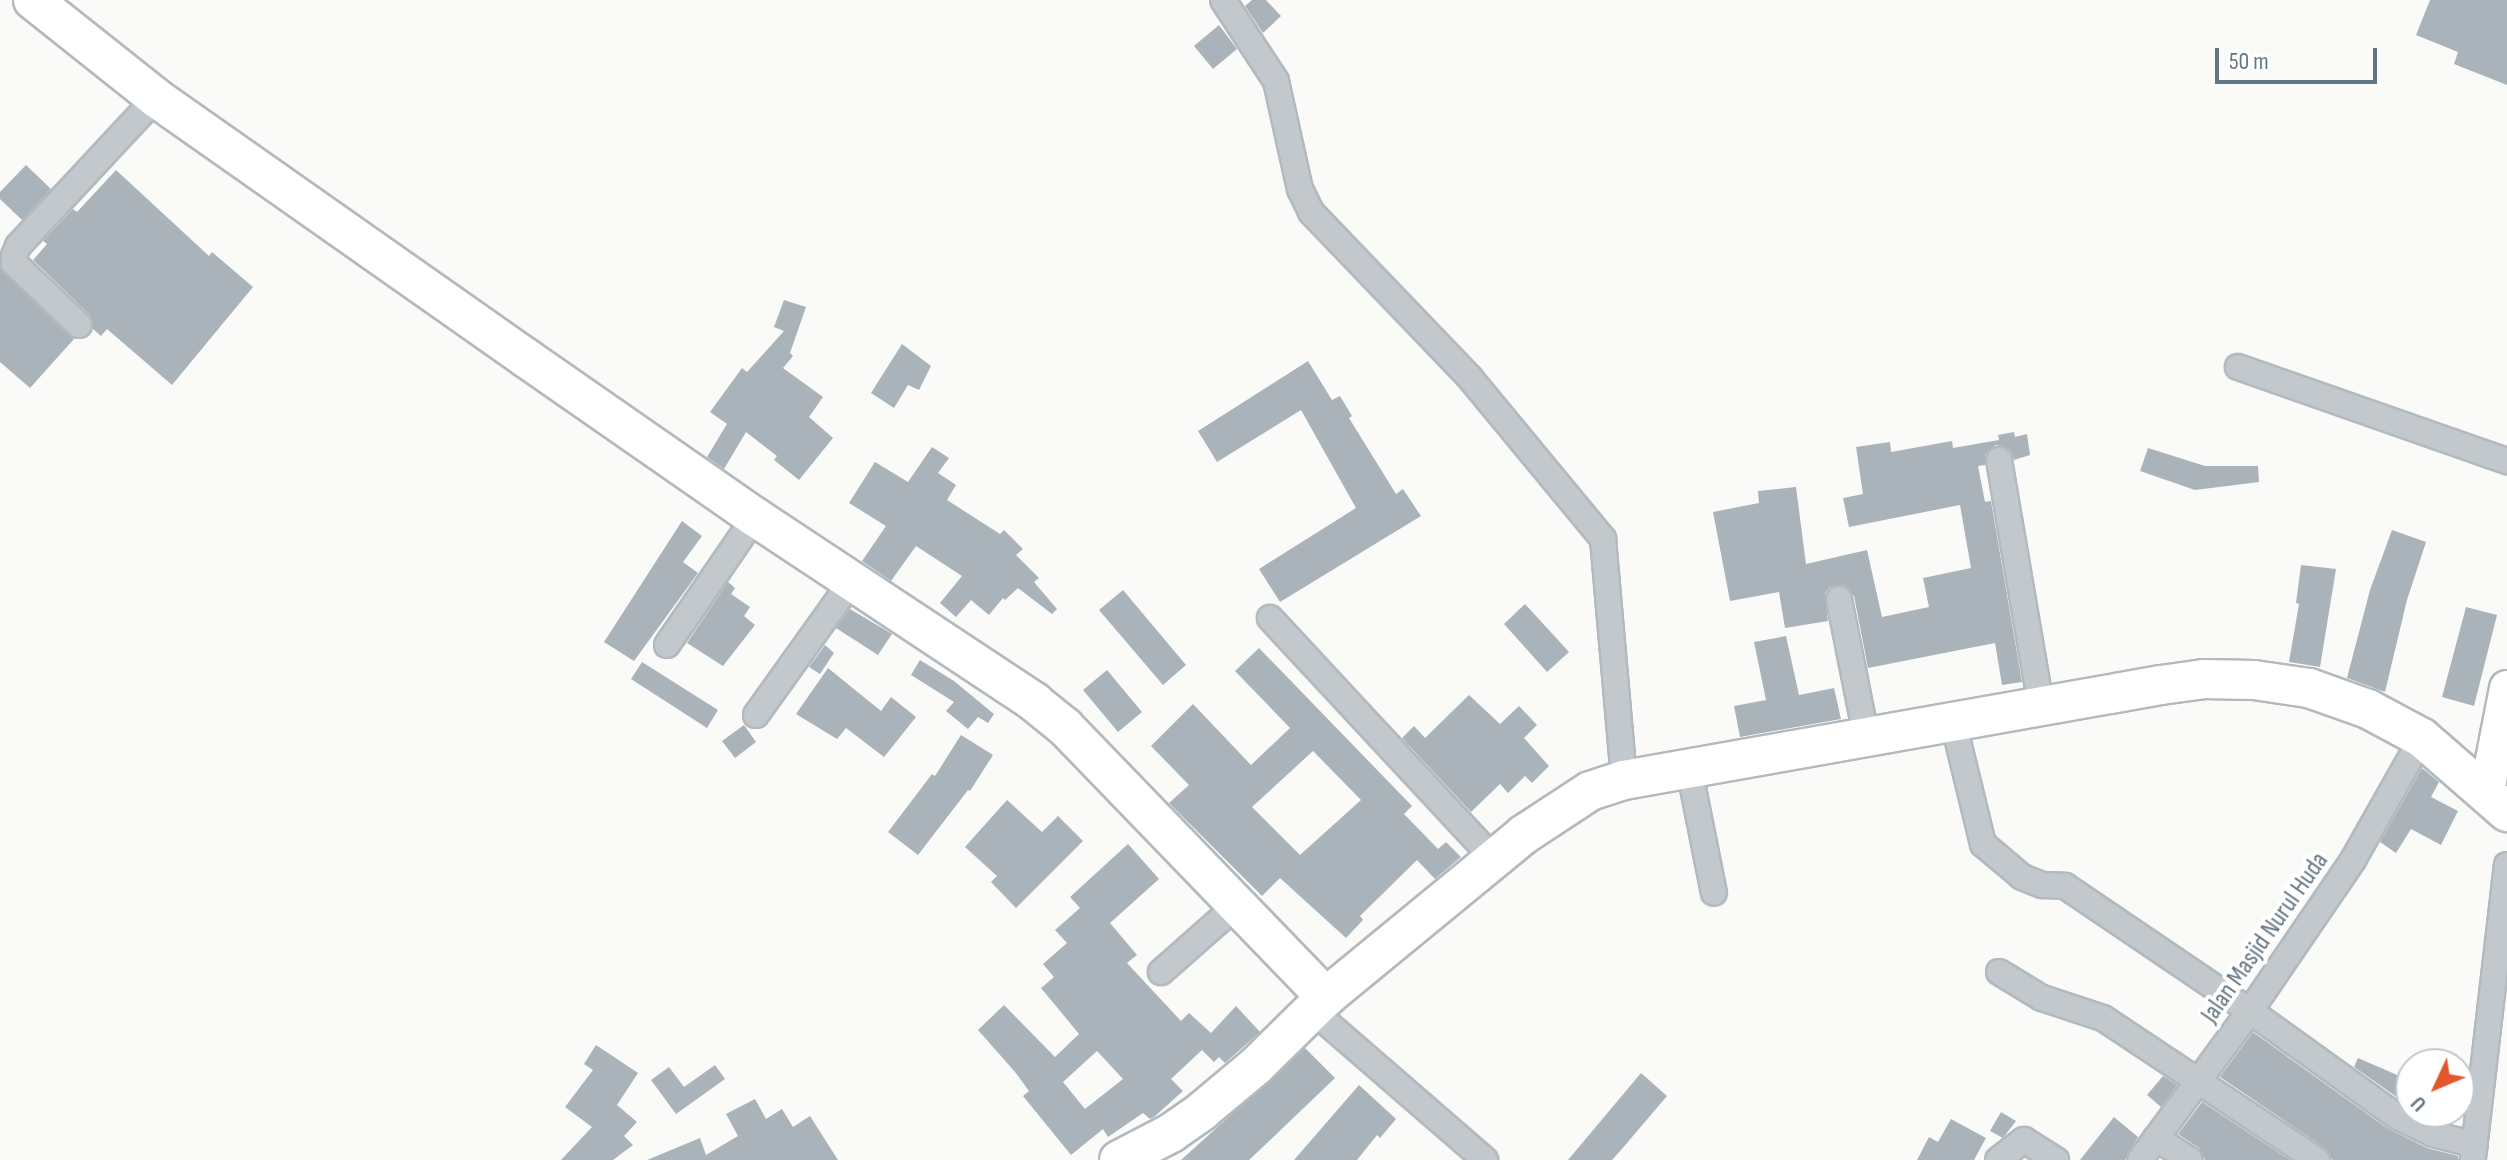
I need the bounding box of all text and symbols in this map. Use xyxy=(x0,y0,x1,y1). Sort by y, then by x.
scale bar xyxy=(2219,32,2381,82)
text: 50 m xyxy=(2229,47,2269,76)
street label: Jalan Masjid Nurul Huda xyxy=(2195,847,2335,1029)
north arrow xyxy=(2395,1048,2475,1128)
text: U xyxy=(2405,1090,2433,1117)

